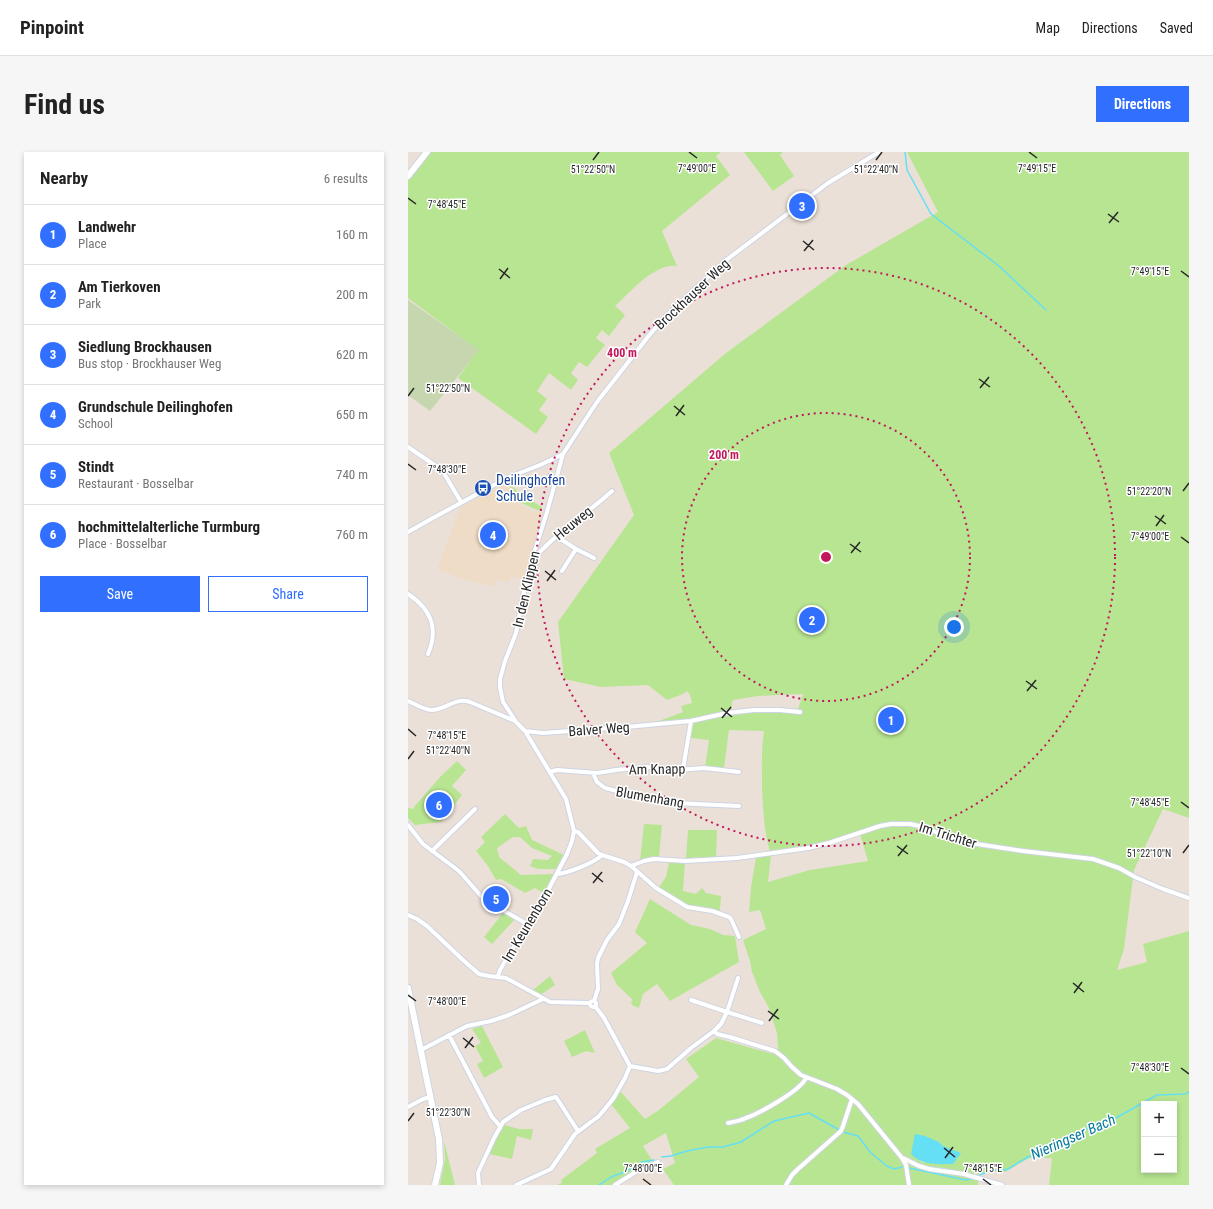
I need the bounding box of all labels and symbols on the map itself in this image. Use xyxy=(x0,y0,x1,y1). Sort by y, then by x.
text: 7°49'00"E xyxy=(678,163,716,174)
text: 7°49'15"E xyxy=(1018,163,1056,174)
text: 51°22'50"N xyxy=(571,164,615,175)
text: 51°22'40"N xyxy=(854,164,898,175)
pin: 3 xyxy=(789,191,815,221)
text: 7°48'45"E xyxy=(428,199,466,210)
street label: Brockhauser Weg xyxy=(651,255,733,333)
text: 7°49'15"E xyxy=(1131,266,1169,277)
text: 400 m xyxy=(607,346,637,360)
text: 51°22'50"N xyxy=(426,383,470,394)
text: 200 m xyxy=(709,448,739,462)
text: 7°48'30"E xyxy=(428,464,466,475)
place label: Deilinghofen Schule xyxy=(496,472,565,504)
bus stop icon: Deilinghofen Schule xyxy=(473,478,493,498)
text: 51°22'20"N xyxy=(1127,486,1171,497)
street label: Heuweg xyxy=(551,503,595,543)
pin: 4 xyxy=(480,520,506,550)
text: 7°49'00"E xyxy=(1131,531,1169,542)
street label: In den Klippen xyxy=(509,549,543,629)
centre of rings xyxy=(819,550,833,564)
pin: 2 xyxy=(799,605,825,635)
your location xyxy=(944,617,964,637)
pin: 1 xyxy=(878,705,904,735)
street label: Balver Weg xyxy=(568,719,630,739)
text: 7°48'15"E xyxy=(428,730,466,741)
text: 51°22'40"N xyxy=(426,745,470,756)
street label: Am Knapp xyxy=(629,761,686,777)
street label: Blumenhang xyxy=(615,783,685,811)
pin: 6 xyxy=(426,790,452,820)
text: 7°48'45"E xyxy=(1131,797,1169,808)
street label: Im Trichter xyxy=(917,819,979,851)
text: 51°22'10"N xyxy=(1127,848,1171,859)
pin: 5 xyxy=(483,884,509,914)
street label: Im Keunenborn xyxy=(499,885,555,965)
text: 7°48'00"E xyxy=(428,996,466,1007)
text: 7°48'30"E xyxy=(1131,1062,1169,1073)
text: 51°22'30"N xyxy=(426,1107,470,1118)
water label: Nieringser Bach xyxy=(1028,1110,1118,1164)
text: 7°48'00"E xyxy=(624,1163,662,1174)
text: 7°48'15"E xyxy=(964,1163,1002,1174)

